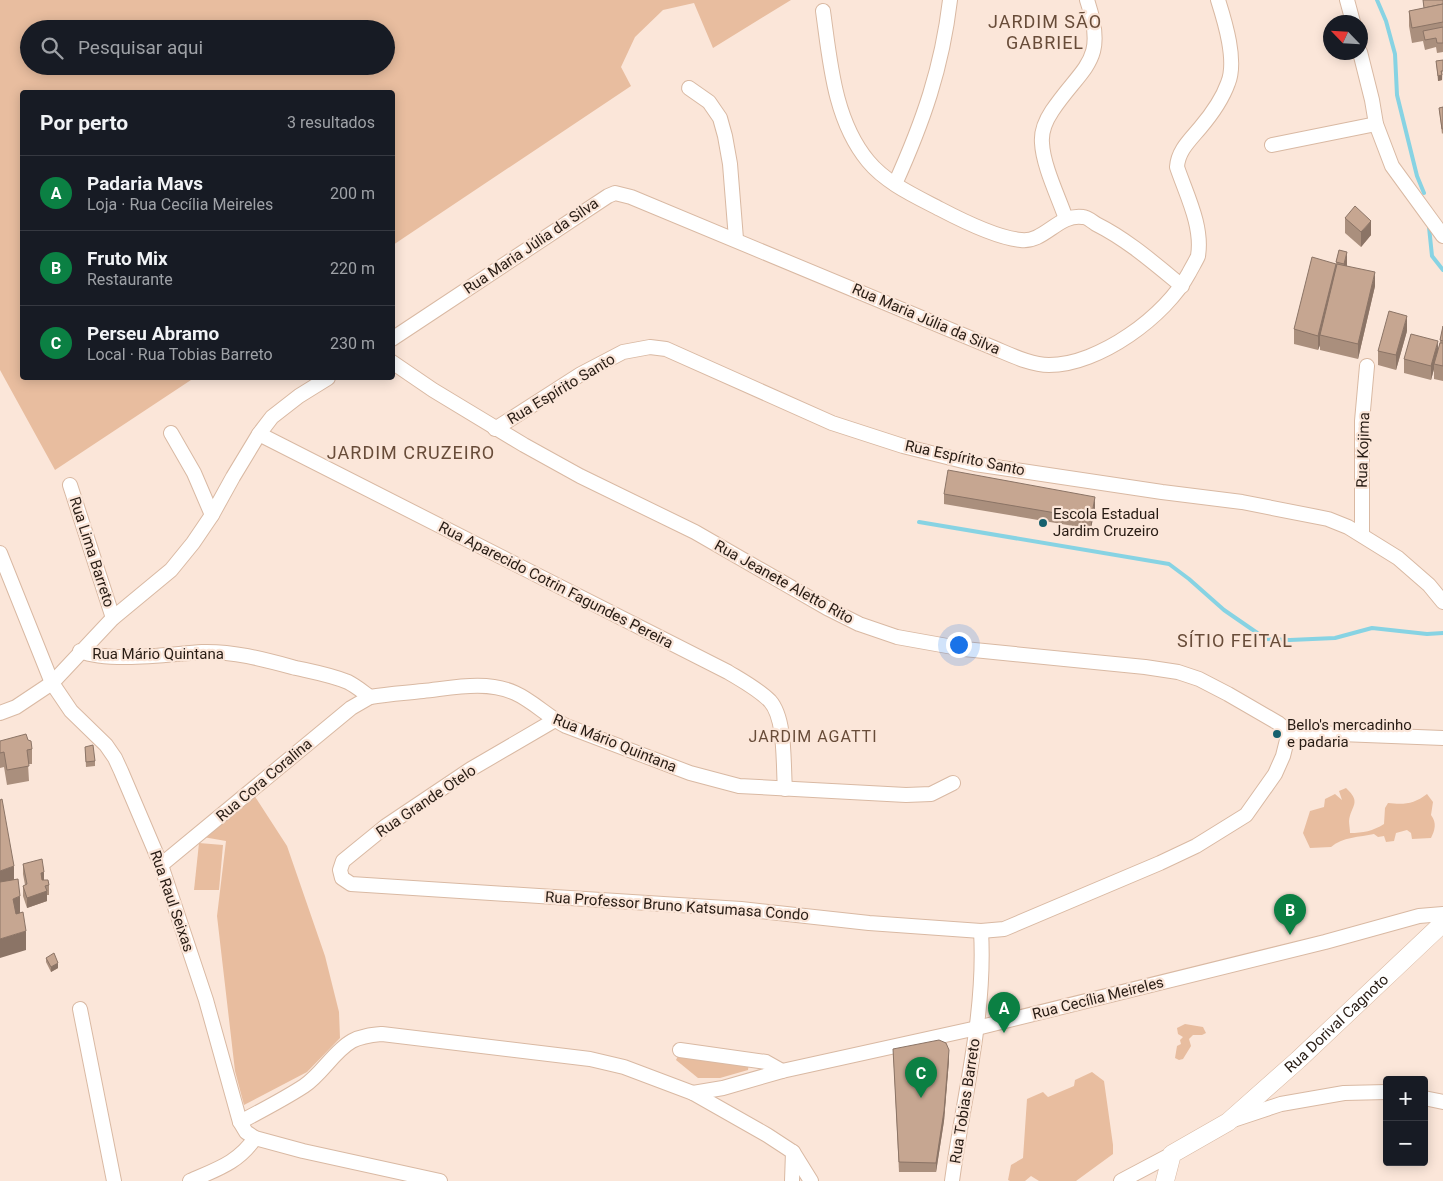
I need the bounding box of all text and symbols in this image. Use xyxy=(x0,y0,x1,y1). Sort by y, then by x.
district label: JARDIM SÃO GABRIEL xyxy=(988,11,1102,53)
north arrow xyxy=(1323,15,1368,60)
search box xyxy=(20,20,395,75)
icon: search xyxy=(38,34,66,62)
text: Pesquisar aqui xyxy=(78,36,203,59)
text: Por perto xyxy=(40,111,128,135)
text: 3 resultados xyxy=(287,113,375,132)
text: Padaria Mavs xyxy=(87,172,203,195)
text: A xyxy=(51,184,61,203)
text: 200 m xyxy=(330,184,375,203)
street label: Rua Maria Júlia da Silva xyxy=(460,194,602,298)
text: Loja · Rua Cecília Meireles xyxy=(87,195,273,214)
text: Fruto Mix xyxy=(87,247,168,270)
text: B xyxy=(51,259,61,278)
text: 220 m xyxy=(330,259,375,278)
text: Restaurante xyxy=(87,270,173,289)
street label: Rua Maria Júlia da Silva xyxy=(849,280,1003,358)
text: Perseu Abramo xyxy=(87,322,219,345)
text: C xyxy=(51,334,61,353)
text: 230 m xyxy=(330,334,375,353)
text: Local · Rua Tobias Barreto xyxy=(87,345,273,364)
street label: Rua Espírito Santo xyxy=(504,350,618,428)
street label: Rua Kojima xyxy=(1353,412,1373,488)
street label: Rua Espírito Santo xyxy=(903,436,1027,480)
district label: JARDIM CRUZEIRO xyxy=(327,442,495,463)
street label: Rua Lima Barreto xyxy=(66,495,118,609)
place label: Escola Estadual Jardim Cruzeiro xyxy=(1053,505,1159,540)
marker: Escola Estadual Jardim Cruzeiro xyxy=(1037,517,1049,529)
street label: Rua Aparecido Cotrin Fagundes Pereira xyxy=(436,518,676,652)
street label: Rua Jeanete Aletto Rito xyxy=(711,536,857,628)
district label: SÍTIO FEITAL xyxy=(1177,630,1293,651)
your location xyxy=(946,632,972,658)
street label: Rua Mário Quintana xyxy=(92,645,224,663)
street label: Rua Mário Quintana xyxy=(551,710,679,776)
place label: Bello's mercadinho e padaria xyxy=(1287,716,1412,751)
district label: JARDIM AGATTI xyxy=(749,727,878,746)
marker: Bello's mercadinho e padaria xyxy=(1271,728,1283,740)
street label: Rua Cora Coralina xyxy=(212,735,316,825)
street label: Rua Grande Otelo xyxy=(373,761,479,841)
street label: Rua Raul Seixas xyxy=(146,848,198,954)
street label: Rua Professor Bruno Katsumasa Condo xyxy=(544,888,810,924)
pin: B xyxy=(1274,894,1306,935)
street label: Rua Dorival Cagnoto xyxy=(1281,970,1392,1077)
street label: Rua Cecília Meireles xyxy=(1030,973,1166,1023)
pin: A xyxy=(988,992,1020,1033)
street label: Rua Tobias Barreto xyxy=(946,1037,984,1165)
pin: C xyxy=(905,1057,937,1098)
map controls xyxy=(1383,1076,1428,1166)
button: + xyxy=(1383,1076,1428,1121)
button: − xyxy=(1383,1121,1428,1166)

